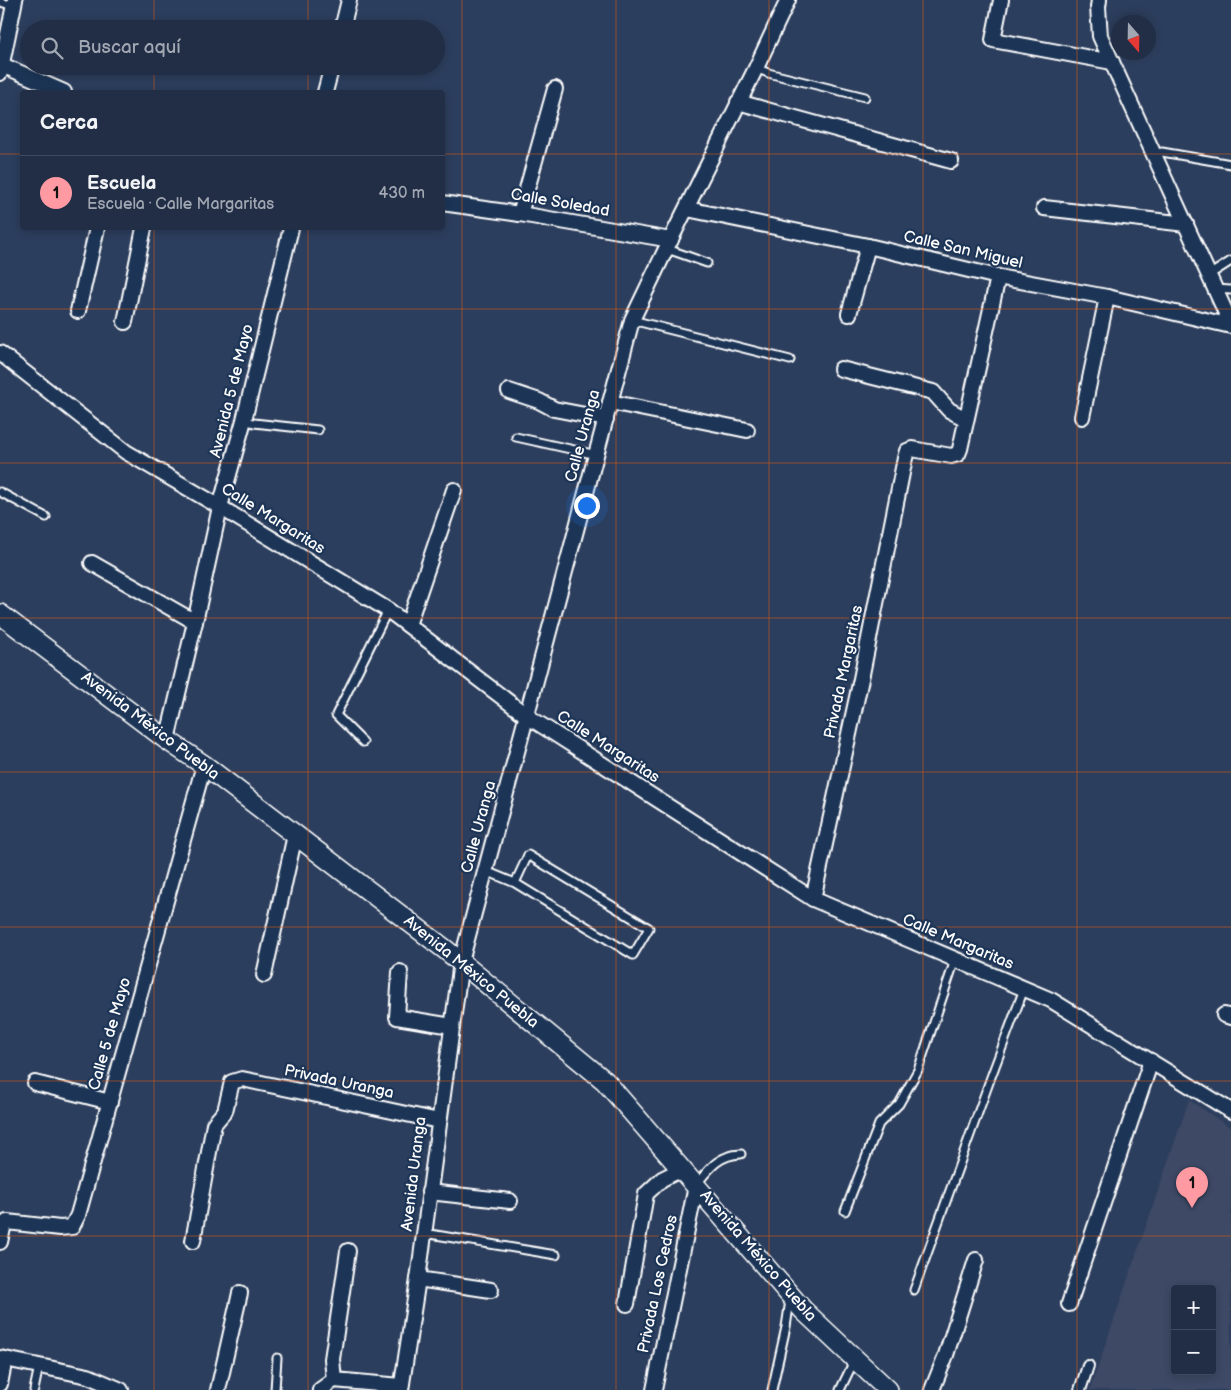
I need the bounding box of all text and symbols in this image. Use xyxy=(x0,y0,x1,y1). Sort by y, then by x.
north arrow xyxy=(1111,15,1156,60)
search box xyxy=(20,20,445,75)
icon: search xyxy=(38,34,66,62)
text: Buscar aquí xyxy=(78,36,181,59)
text: Cerca xyxy=(40,110,98,135)
text: Escuela xyxy=(87,172,156,195)
text: 1 xyxy=(53,184,59,203)
text: 430 m xyxy=(378,184,425,203)
street label: Calle Soledad xyxy=(509,185,611,221)
text: Escuela · Calle Margaritas xyxy=(87,195,274,214)
street label: Calle San Miguel xyxy=(902,227,1024,273)
street label: Avenida 5 de Mayo xyxy=(206,322,258,460)
street label: Calle Uranga xyxy=(562,388,604,484)
street label: Calle Margaritas xyxy=(218,479,328,559)
your location xyxy=(574,493,600,519)
street label: Privada Margaritas xyxy=(821,604,867,740)
street label: Avenida México Puebla xyxy=(77,668,223,784)
street label: Calle Margaritas xyxy=(553,707,663,787)
street label: Calle Uranga xyxy=(458,779,500,875)
street label: Calle Margaritas xyxy=(900,910,1016,974)
street label: Avenida México Puebla xyxy=(400,912,542,1032)
street label: Calle 5 de Mayo xyxy=(85,975,135,1093)
street label: Privada Uranga xyxy=(282,1061,396,1103)
street label: Avenida Uranga xyxy=(398,1116,430,1232)
pin: 1 xyxy=(1176,1167,1208,1208)
street label: Avenida México Puebla xyxy=(696,1186,820,1326)
street label: Privada Los Cedros xyxy=(634,1213,682,1355)
map controls xyxy=(1171,1285,1216,1375)
button: + xyxy=(1171,1285,1216,1330)
button: − xyxy=(1171,1330,1216,1375)

